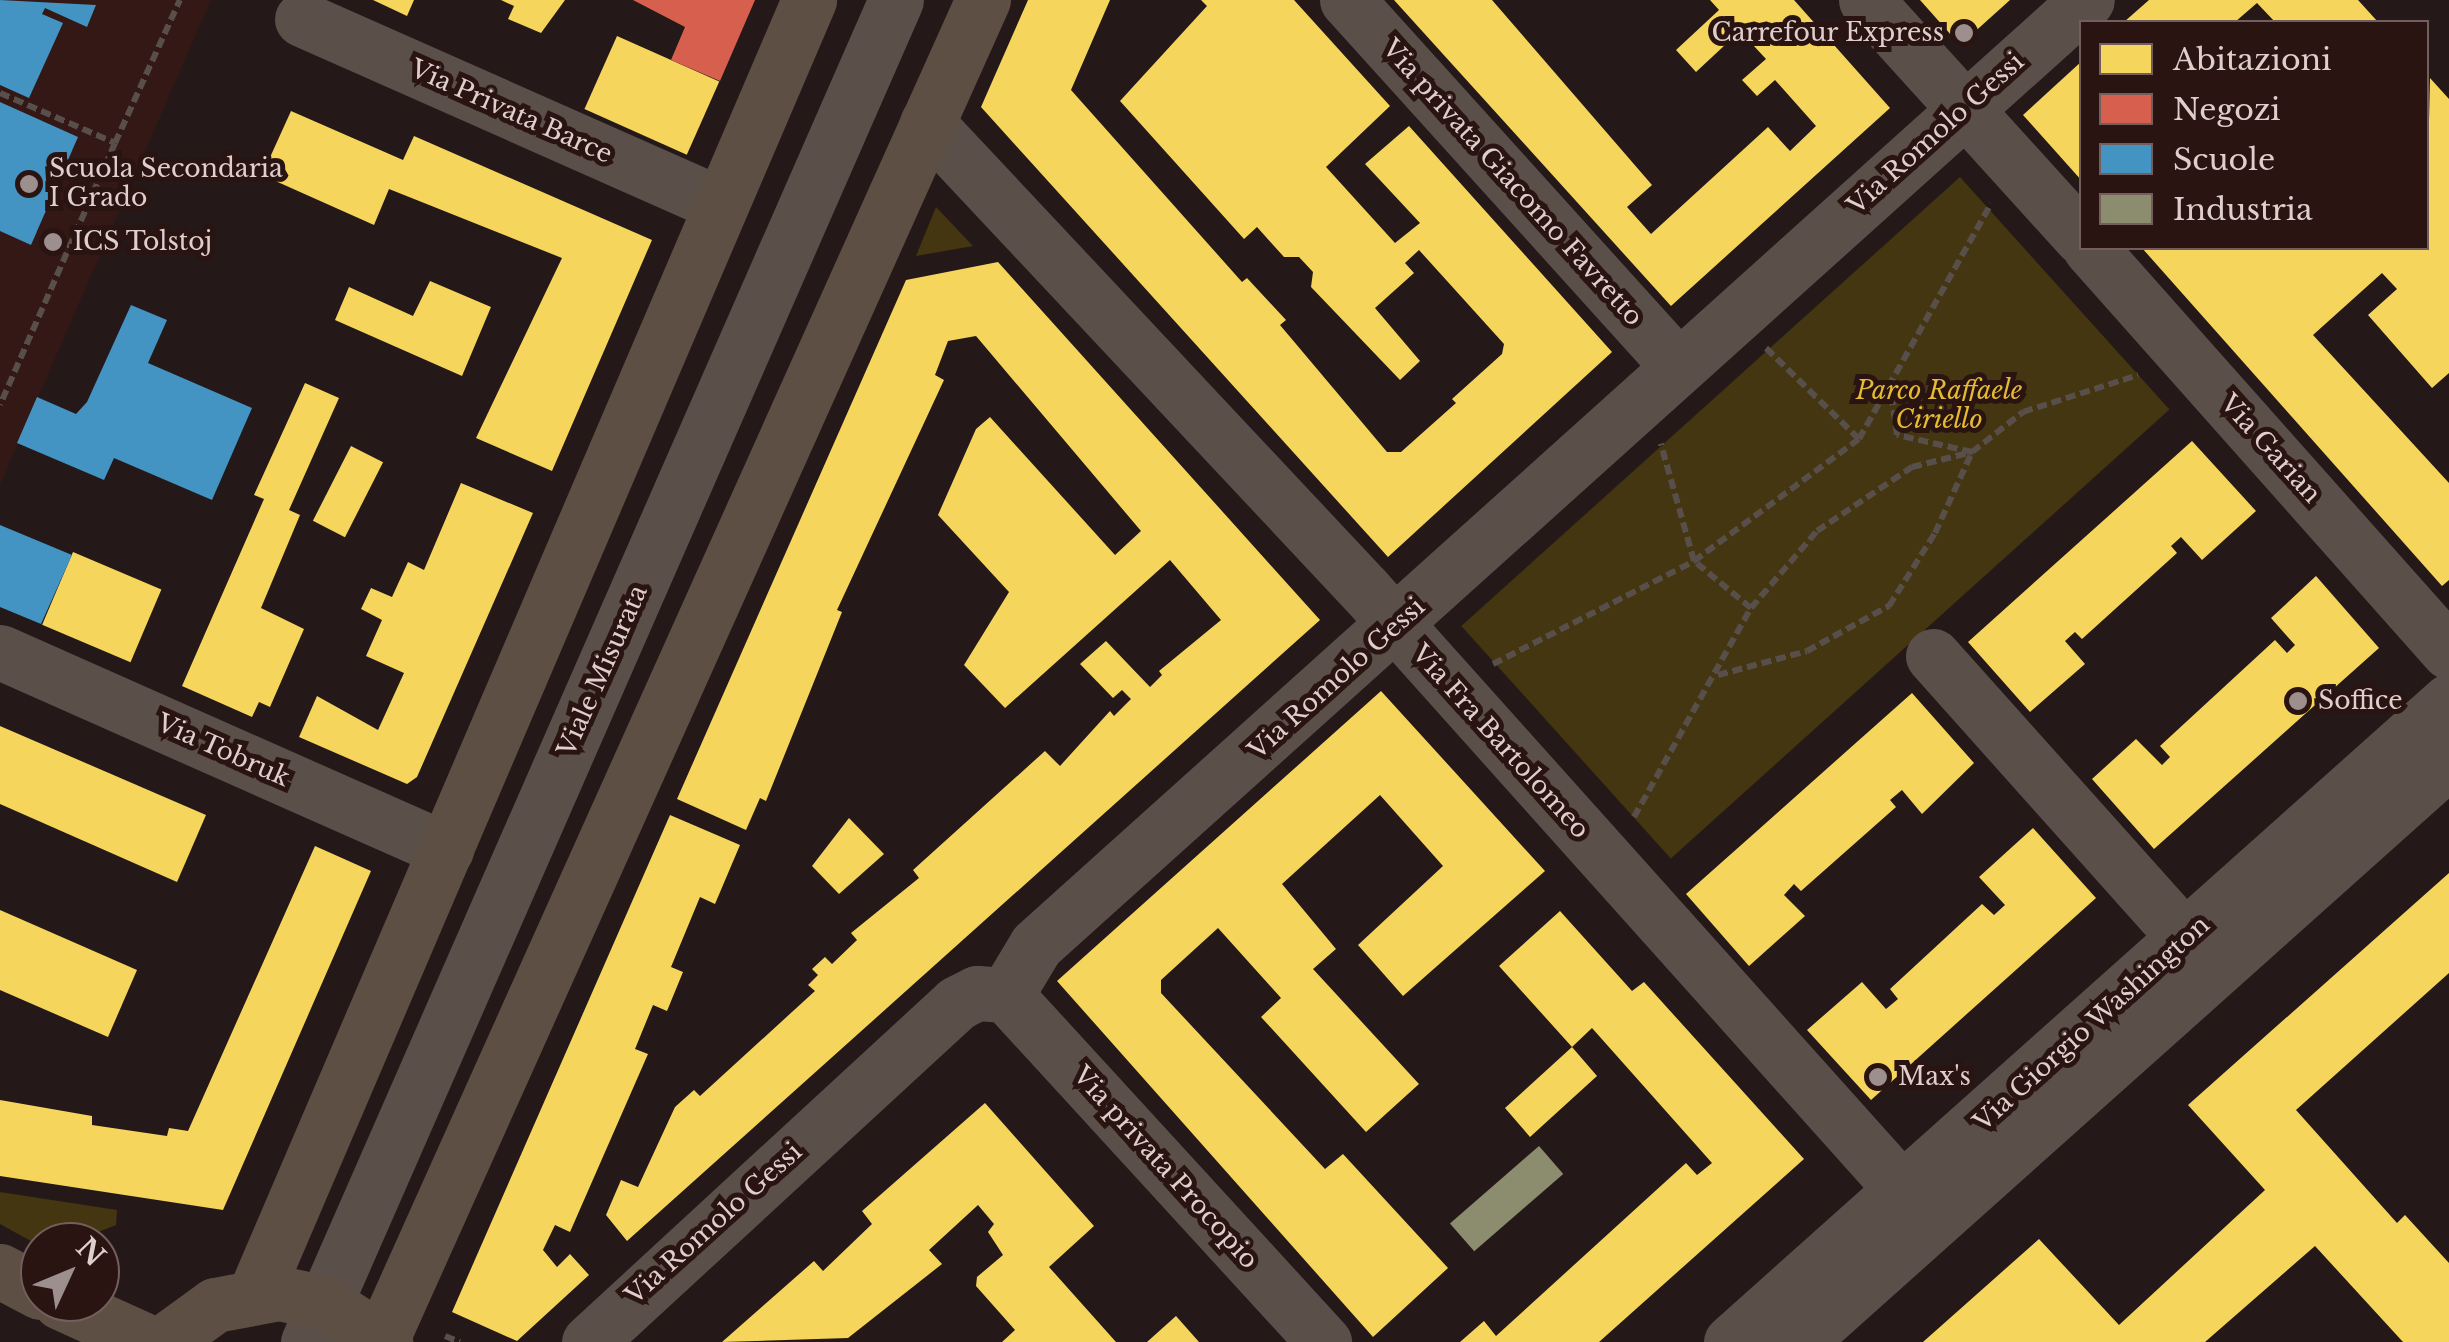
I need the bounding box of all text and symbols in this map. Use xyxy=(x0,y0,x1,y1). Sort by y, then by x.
place label: Carrefour Express xyxy=(1711,18,1944,48)
legend xyxy=(2079,20,2429,250)
marker: Carrefour Express xyxy=(1953,22,1975,44)
street label: Via privata Giacomo Favretto xyxy=(1375,33,1649,333)
text: Abitazioni xyxy=(2173,41,2331,78)
street label: Via Romolo Gessi xyxy=(1842,47,2030,221)
street label: Via Privata Barce xyxy=(405,54,617,170)
text: Negozi xyxy=(2173,91,2281,128)
text: Scuole xyxy=(2173,141,2275,178)
place label: Scuola Secondaria I Grado xyxy=(49,155,283,214)
marker: Scuola Secondaria I Grado xyxy=(18,173,40,195)
text: Industria xyxy=(2173,191,2313,228)
place label: ICS Tolstoj xyxy=(73,227,213,257)
marker: ICS Tolstoj xyxy=(42,231,64,253)
park label: Parco Raffaele Ciriello xyxy=(1856,377,2022,436)
street label: Via Garian xyxy=(2213,388,2327,510)
street label: Viale Misurata xyxy=(552,581,654,761)
street label: Via Romolo Gessi xyxy=(1243,592,1431,766)
street label: Via Fra Bartolomeo xyxy=(1405,639,1595,845)
place label: Soffice xyxy=(2318,686,2403,716)
marker: Soffice xyxy=(2287,690,2309,712)
street label: Via Tobruk xyxy=(152,708,294,794)
street label: Via Giorgio Washington xyxy=(1968,910,2216,1138)
street label: Via privata Procopio xyxy=(1066,1060,1264,1276)
place label: Max's xyxy=(1898,1062,1971,1092)
marker: Max's xyxy=(1867,1066,1889,1088)
street label: Via Romolo Gessi xyxy=(620,1137,808,1311)
north arrow xyxy=(20,1222,120,1322)
text: N xyxy=(69,1231,112,1274)

